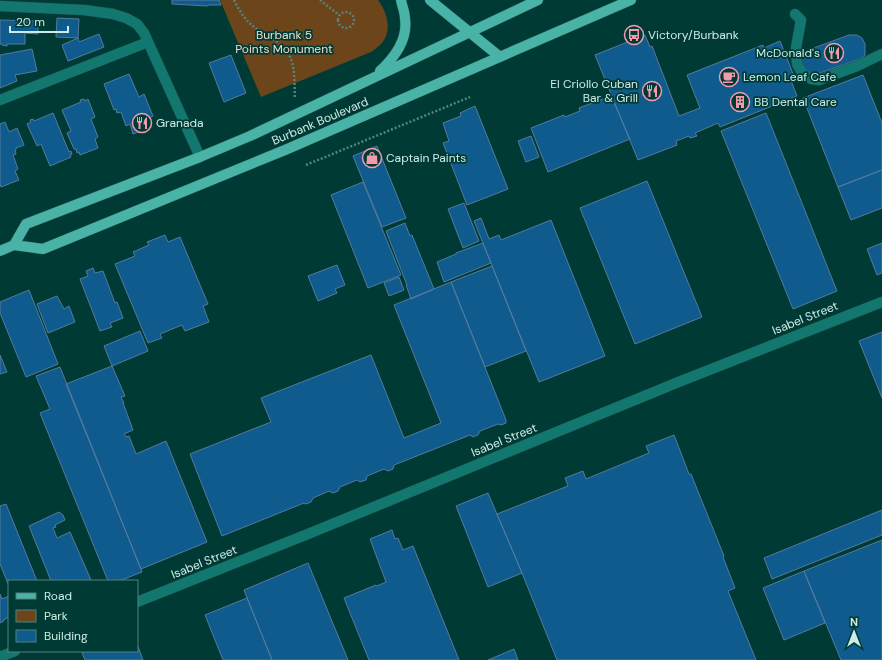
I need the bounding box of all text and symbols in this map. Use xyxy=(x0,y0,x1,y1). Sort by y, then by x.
scale bar xyxy=(10,8,68,34)
text: 20 m xyxy=(16,14,45,30)
bus stop icon: Victory/Burbank xyxy=(623,24,645,46)
park label: Burbank 5 Points Monument xyxy=(235,27,333,57)
place label: Victory/Burbank xyxy=(648,27,739,43)
restaurant icon: McDonald's xyxy=(823,42,845,64)
place label: McDonald's xyxy=(756,45,820,61)
cafe icon: Lemon Leaf Cafe xyxy=(718,66,740,88)
place label: Lemon Leaf Cafe xyxy=(743,69,836,85)
place label: El Criollo Cuban Bar & Grill xyxy=(550,76,638,106)
restaurant icon: El Criollo Cuban Bar & Grill xyxy=(641,80,663,102)
building icon: BB Dental Care xyxy=(729,91,751,113)
street label: Burbank Boulevard xyxy=(269,93,371,149)
place label: BB Dental Care xyxy=(754,94,837,110)
restaurant icon: Granada xyxy=(131,112,153,134)
place label: Granada xyxy=(156,115,204,131)
shop icon: Captain Paints xyxy=(361,147,383,169)
place label: Captain Paints xyxy=(386,150,466,166)
street label: Isabel Street xyxy=(770,297,841,338)
street label: Isabel Street xyxy=(469,419,540,460)
street label: Isabel Street xyxy=(169,541,240,582)
legend xyxy=(8,580,138,652)
text: Road xyxy=(44,588,72,604)
text: Park xyxy=(44,608,68,624)
north arrow xyxy=(834,612,874,652)
text: N xyxy=(850,615,858,629)
text: Building xyxy=(44,628,88,644)

